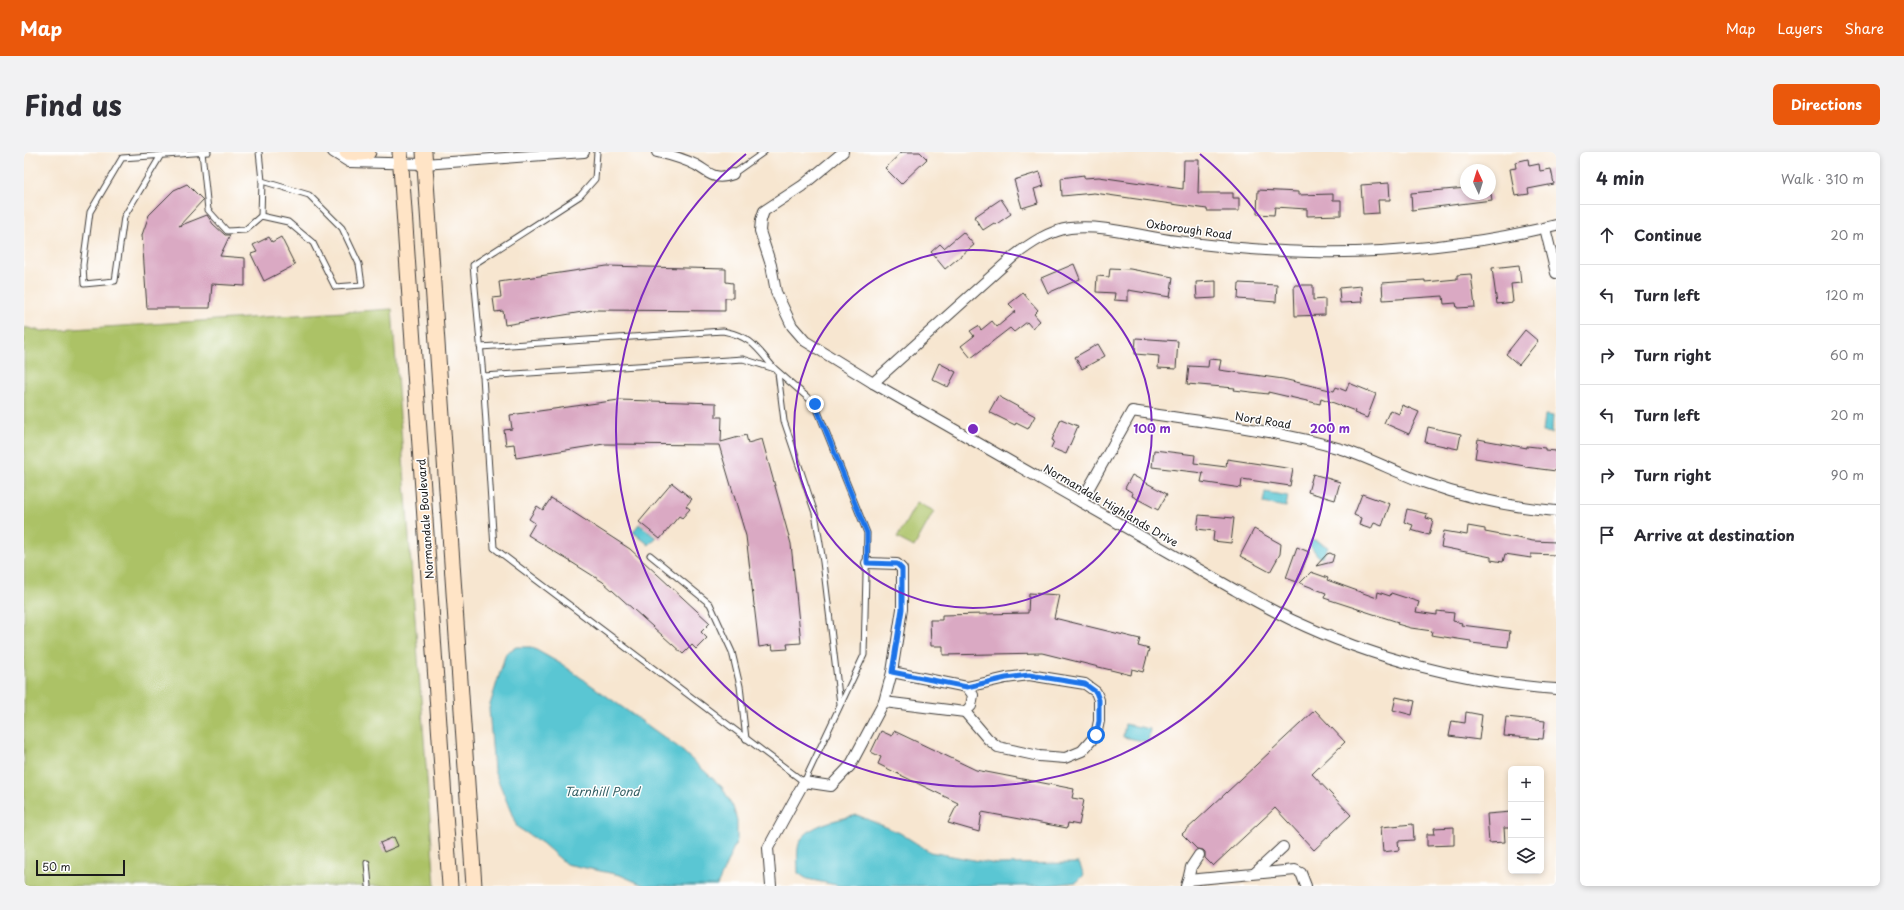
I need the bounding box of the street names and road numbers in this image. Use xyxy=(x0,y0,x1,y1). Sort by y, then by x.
street label: Oxborough Road xyxy=(1145,215,1233,243)
street label: Nord Road xyxy=(1234,407,1292,433)
street label: Normandale Boulevard xyxy=(412,458,438,580)
street label: Normandale Highlands Drive xyxy=(1041,459,1182,551)

